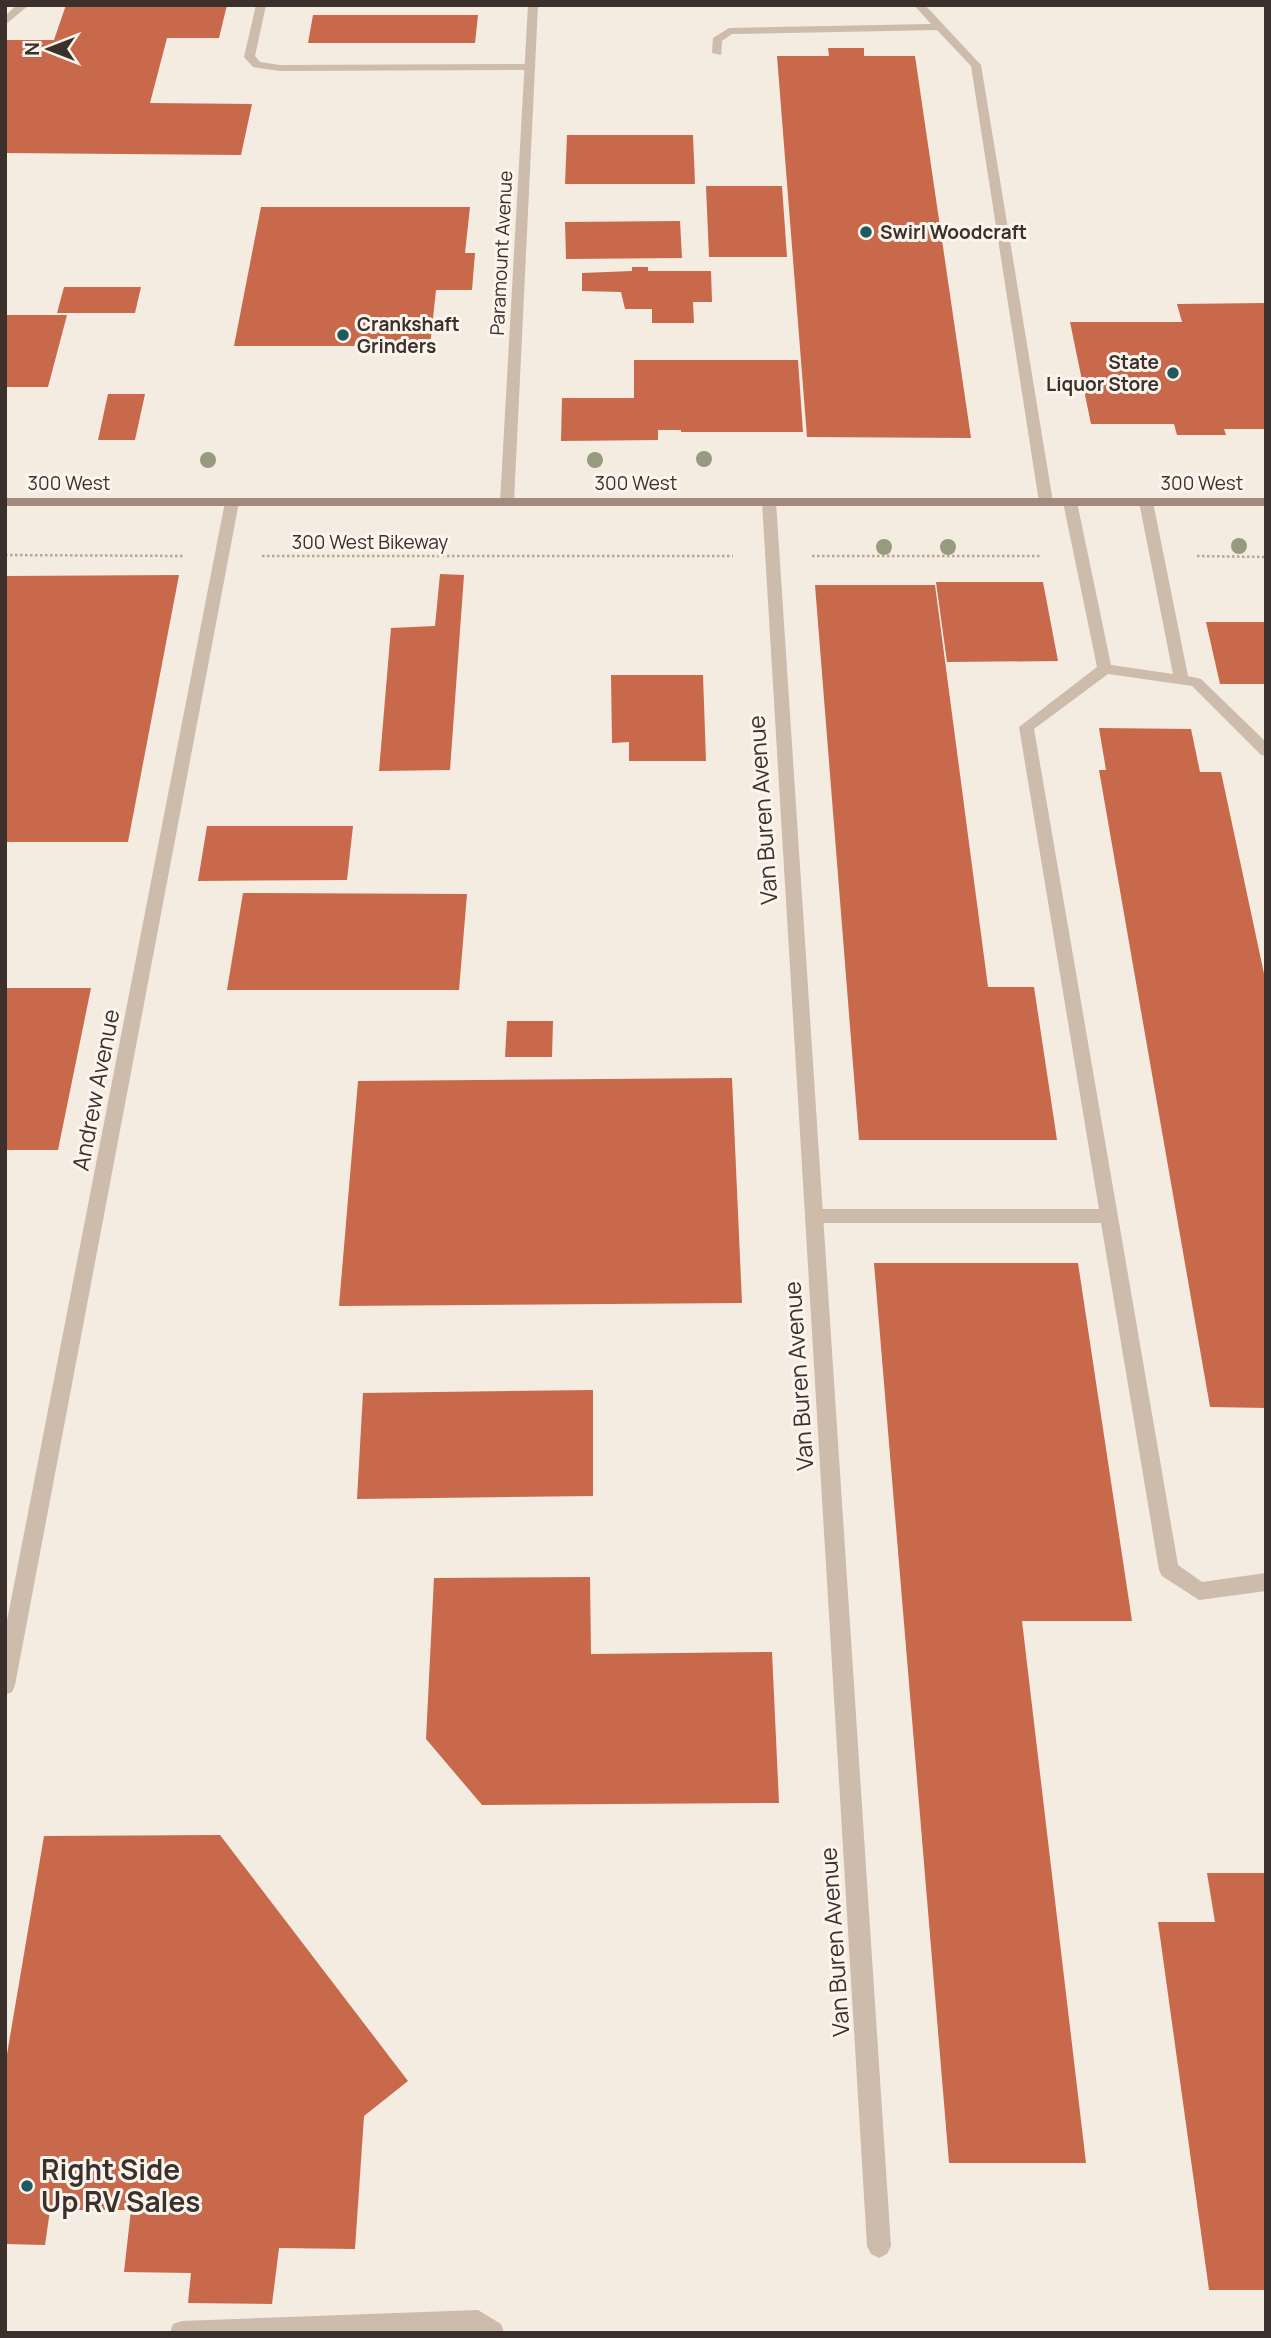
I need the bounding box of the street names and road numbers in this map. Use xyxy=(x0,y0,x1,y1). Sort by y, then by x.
street label: Paramount Avenue xyxy=(484,170,518,336)
street label: 300 West xyxy=(28,470,110,496)
street label: 300 West xyxy=(595,470,677,496)
street label: 300 West xyxy=(1161,470,1243,496)
street label: 300 West Bikeway xyxy=(292,529,448,555)
street label: Van Buren Avenue xyxy=(739,714,785,906)
street label: Andrew Avenue xyxy=(64,1006,126,1173)
street label: Van Buren Avenue xyxy=(775,1280,821,1472)
street label: Van Buren Avenue xyxy=(811,1846,857,2038)

